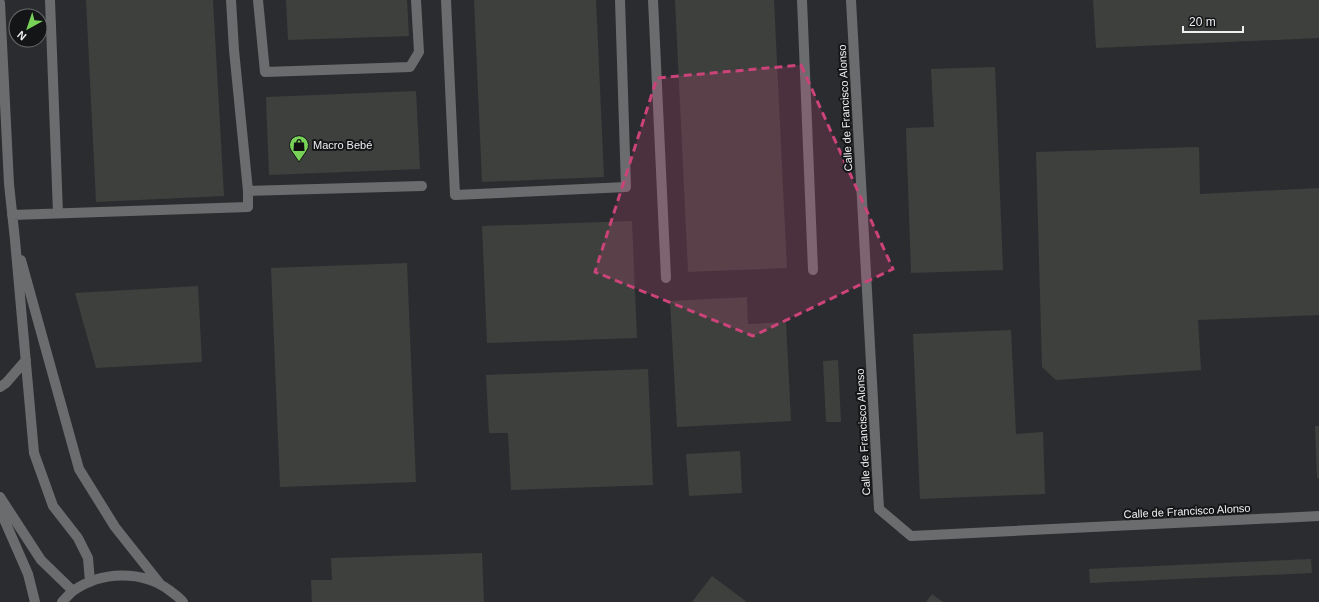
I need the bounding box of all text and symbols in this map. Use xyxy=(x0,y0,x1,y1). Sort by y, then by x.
north arrow xyxy=(8,8,48,48)
scale bar xyxy=(1183,8,1243,34)
text: 20 m xyxy=(1189,15,1216,29)
text: N xyxy=(15,28,28,43)
street label: Calle de Francisco Alonso xyxy=(836,44,854,172)
shop icon: Macro Bebé xyxy=(288,134,310,162)
place label: Macro Bebé xyxy=(313,139,372,151)
street label: Calle de Francisco Alonso xyxy=(854,368,872,496)
street label: Calle de Francisco Alonso xyxy=(1123,502,1251,520)

